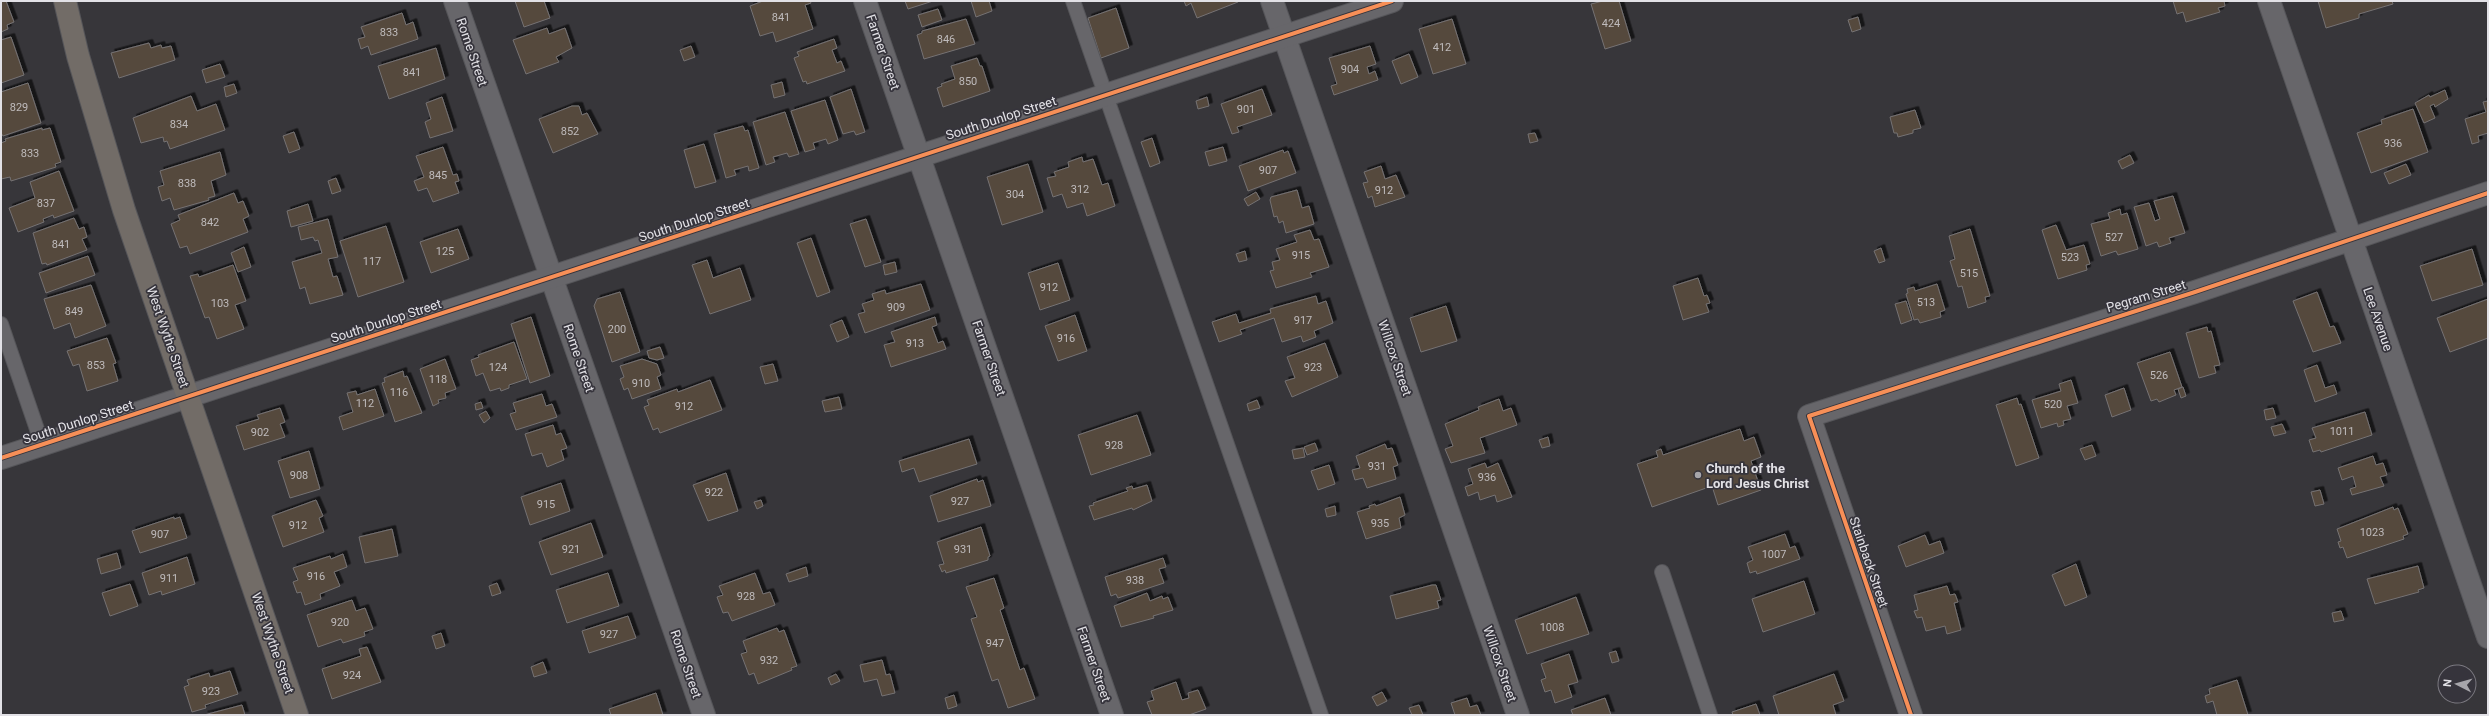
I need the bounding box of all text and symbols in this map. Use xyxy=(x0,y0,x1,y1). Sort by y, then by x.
house number: 841 xyxy=(772,11,790,24)
street label: Farmer Street xyxy=(863,12,903,92)
street label: Rome Street xyxy=(453,16,491,88)
house number: 424 xyxy=(1602,17,1620,30)
house number: 833 xyxy=(380,26,398,39)
house number: 846 xyxy=(937,33,955,46)
house number: 412 xyxy=(1433,41,1451,54)
house number: 904 xyxy=(1341,63,1359,76)
house number: 841 xyxy=(403,66,421,79)
house number: 850 xyxy=(959,75,977,88)
street label: South Dunlop Street xyxy=(944,93,1058,143)
house number: 829 xyxy=(10,101,28,114)
house number: 901 xyxy=(1237,103,1255,116)
house number: 834 xyxy=(170,118,188,131)
house number: 852 xyxy=(561,125,579,138)
house number: 936 xyxy=(2384,137,2402,150)
house number: 833 xyxy=(21,147,39,160)
house number: 907 xyxy=(1259,164,1277,177)
house number: 845 xyxy=(429,169,447,182)
house number: 838 xyxy=(178,177,196,190)
house number: 312 xyxy=(1071,183,1089,196)
house number: 912 xyxy=(1375,184,1393,197)
house number: 304 xyxy=(1006,188,1024,201)
street label: South Dunlop Street xyxy=(637,195,751,245)
house number: 837 xyxy=(37,197,55,210)
house number: 842 xyxy=(201,216,219,229)
house number: 527 xyxy=(2105,231,2123,244)
house number: 841 xyxy=(52,238,70,251)
house number: 125 xyxy=(436,245,454,258)
house number: 915 xyxy=(1292,249,1310,262)
house number: 523 xyxy=(2061,251,2079,264)
house number: 117 xyxy=(363,255,381,268)
house number: 515 xyxy=(1960,267,1978,280)
street label: Pegram Street xyxy=(2104,277,2188,315)
house number: 912 xyxy=(1040,281,1058,294)
street label: West Wythe Street xyxy=(144,284,192,390)
street label: Lee Avenue xyxy=(2360,285,2396,353)
street label: South Dunlop Street xyxy=(329,296,443,346)
house number: 513 xyxy=(1917,296,1935,309)
house number: 103 xyxy=(211,297,229,310)
house number: 909 xyxy=(887,301,905,314)
house number: 849 xyxy=(65,305,83,318)
house number: 917 xyxy=(1294,314,1312,327)
street label: Farmer Street xyxy=(969,318,1009,398)
street label: Willcox Street xyxy=(1375,318,1415,398)
street label: Rome Street xyxy=(560,322,598,394)
house number: 200 xyxy=(608,323,626,336)
house number: 916 xyxy=(1057,332,1075,345)
house number: 913 xyxy=(906,337,924,350)
house number: 853 xyxy=(87,359,105,372)
house number: 124 xyxy=(489,361,507,374)
house number: 923 xyxy=(1304,361,1322,374)
house number: 526 xyxy=(2150,369,2168,382)
house number: 118 xyxy=(429,373,447,386)
house number: 910 xyxy=(632,377,650,390)
house number: 116 xyxy=(390,386,408,399)
street label: South Dunlop Street xyxy=(21,397,135,447)
house number: 112 xyxy=(356,397,374,410)
house number: 520 xyxy=(2044,398,2062,411)
house number: 912 xyxy=(675,400,693,413)
house number: 1011 xyxy=(2330,425,2354,438)
house number: 902 xyxy=(251,426,269,439)
house number: 928 xyxy=(1105,439,1123,452)
house number: 931 xyxy=(1368,460,1386,473)
place label: Church of the Lord Jesus Christ xyxy=(1706,461,1809,491)
house number: 908 xyxy=(290,469,308,482)
marker: Church of the Lord Jesus Christ xyxy=(1693,470,1703,480)
house number: 936 xyxy=(1478,471,1496,484)
house number: 922 xyxy=(705,486,723,499)
house number: 927 xyxy=(951,495,969,508)
house number: 915 xyxy=(537,498,555,511)
street label: Stainback Street xyxy=(1846,515,1892,609)
house number: 935 xyxy=(1371,517,1389,530)
house number: 912 xyxy=(289,519,307,532)
house number: 1023 xyxy=(2360,526,2384,539)
house number: 907 xyxy=(151,528,169,541)
house number: 921 xyxy=(562,543,580,556)
house number: 931 xyxy=(954,543,972,556)
house number: 1007 xyxy=(1762,548,1786,561)
house number: 916 xyxy=(307,570,325,583)
house number: 911 xyxy=(160,572,178,585)
house number: 938 xyxy=(1126,574,1144,587)
street label: West Wythe Street xyxy=(249,590,297,696)
house number: 928 xyxy=(737,590,755,603)
house number: 920 xyxy=(331,616,349,629)
house number: 1008 xyxy=(1540,621,1564,634)
street label: Farmer Street xyxy=(1074,624,1114,704)
street label: Willcox Street xyxy=(1480,624,1520,704)
house number: 927 xyxy=(600,628,618,641)
street label: Rome Street xyxy=(667,628,705,700)
house number: 947 xyxy=(986,637,1004,650)
house number: 932 xyxy=(760,654,778,667)
north arrow xyxy=(2437,664,2477,704)
house number: 924 xyxy=(343,669,361,682)
text: N xyxy=(2441,678,2454,688)
house number: 923 xyxy=(202,685,220,698)

